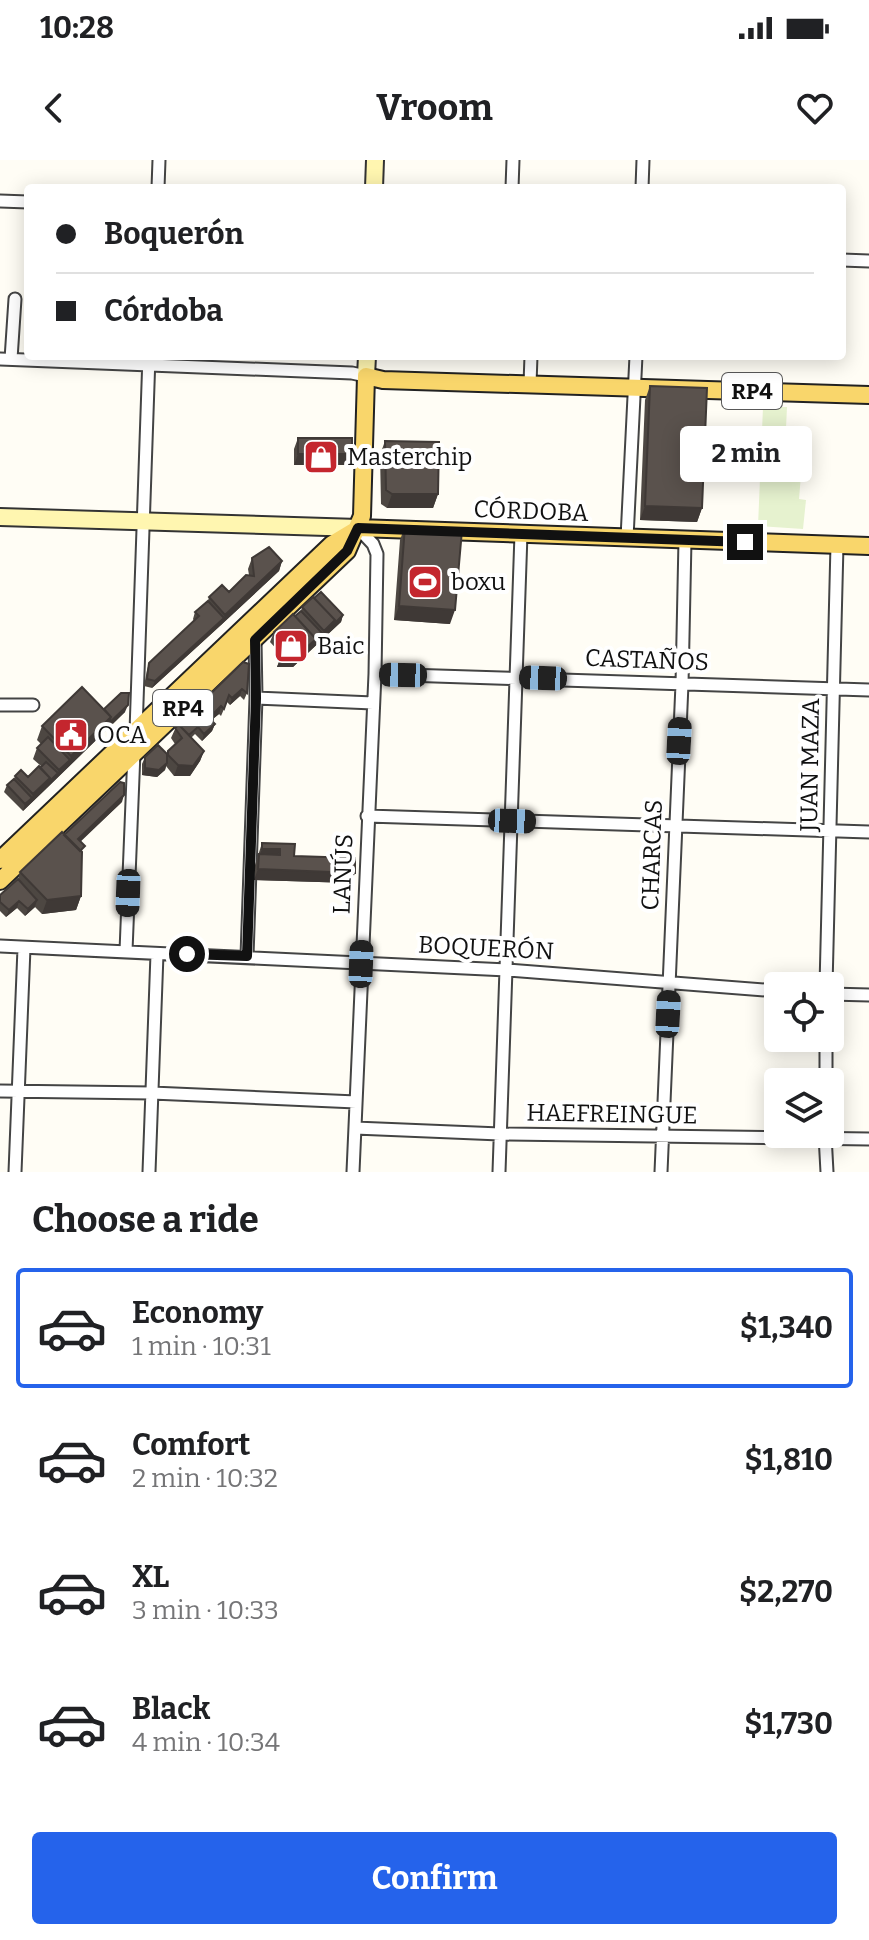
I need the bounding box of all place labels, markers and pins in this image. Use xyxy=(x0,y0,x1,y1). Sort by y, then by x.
shop icon: Masterchip xyxy=(302,438,340,476)
place label: Masterchip xyxy=(347,443,472,471)
sports icon: boxu xyxy=(406,563,444,601)
place label: boxu xyxy=(451,568,506,596)
shop icon: Baic xyxy=(272,627,310,665)
place label: Baic xyxy=(317,632,365,660)
public building icon: OCA xyxy=(52,716,90,754)
place label: OCA xyxy=(97,721,147,749)

